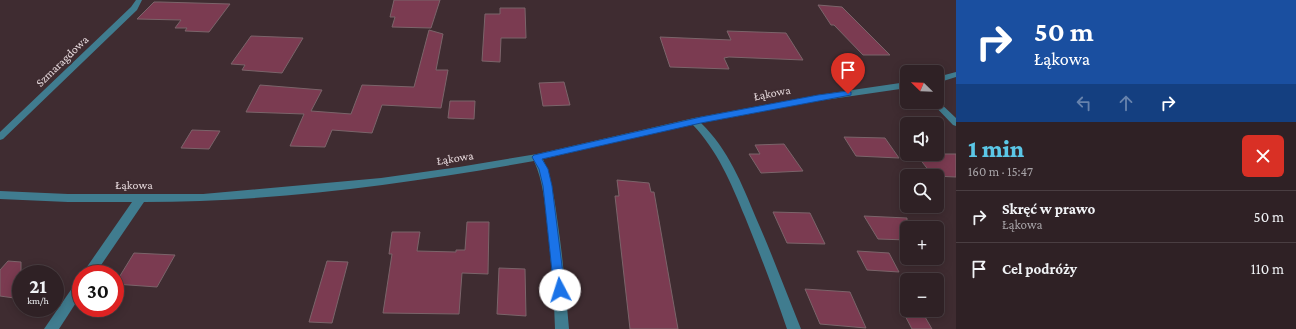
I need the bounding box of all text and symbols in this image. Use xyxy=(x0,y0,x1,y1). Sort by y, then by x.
icon: right xyxy=(968,16,1020,68)
text: 50 m xyxy=(1034,16,1094,47)
street label: Szmaragdowa xyxy=(33,32,92,90)
text: Łąkowa xyxy=(1034,49,1090,69)
pin xyxy=(831,53,865,94)
icon: arrive xyxy=(837,59,859,81)
north arrow xyxy=(900,65,944,109)
map controls xyxy=(900,65,944,317)
street label: Łąkowa xyxy=(752,82,792,103)
icon: left xyxy=(1073,92,1095,114)
icon: ahead xyxy=(1115,92,1137,114)
icon: right xyxy=(1157,92,1179,114)
button: sound xyxy=(900,117,944,161)
text: 1 min xyxy=(968,135,1024,162)
button: close xyxy=(1242,135,1284,177)
street label: Łąkowa xyxy=(435,148,475,168)
text: 160 m · 15:47 xyxy=(968,164,1033,179)
button: search xyxy=(900,169,944,213)
street label: Łąkowa xyxy=(115,178,153,192)
text: Skręć w prawo xyxy=(1002,201,1095,217)
icon: right xyxy=(968,206,990,228)
text: 50 m xyxy=(1254,209,1284,225)
text: Łąkowa xyxy=(1002,217,1043,232)
button: + xyxy=(900,221,944,265)
icon: arrive xyxy=(968,258,990,280)
text: Cel podróży xyxy=(1002,261,1077,277)
text: 110 m xyxy=(1251,261,1284,277)
speed limit sign: 30 xyxy=(72,265,124,317)
position arrow xyxy=(539,269,581,311)
button: − xyxy=(900,273,944,317)
text: 21 xyxy=(29,275,47,297)
text: km/h xyxy=(27,295,49,306)

